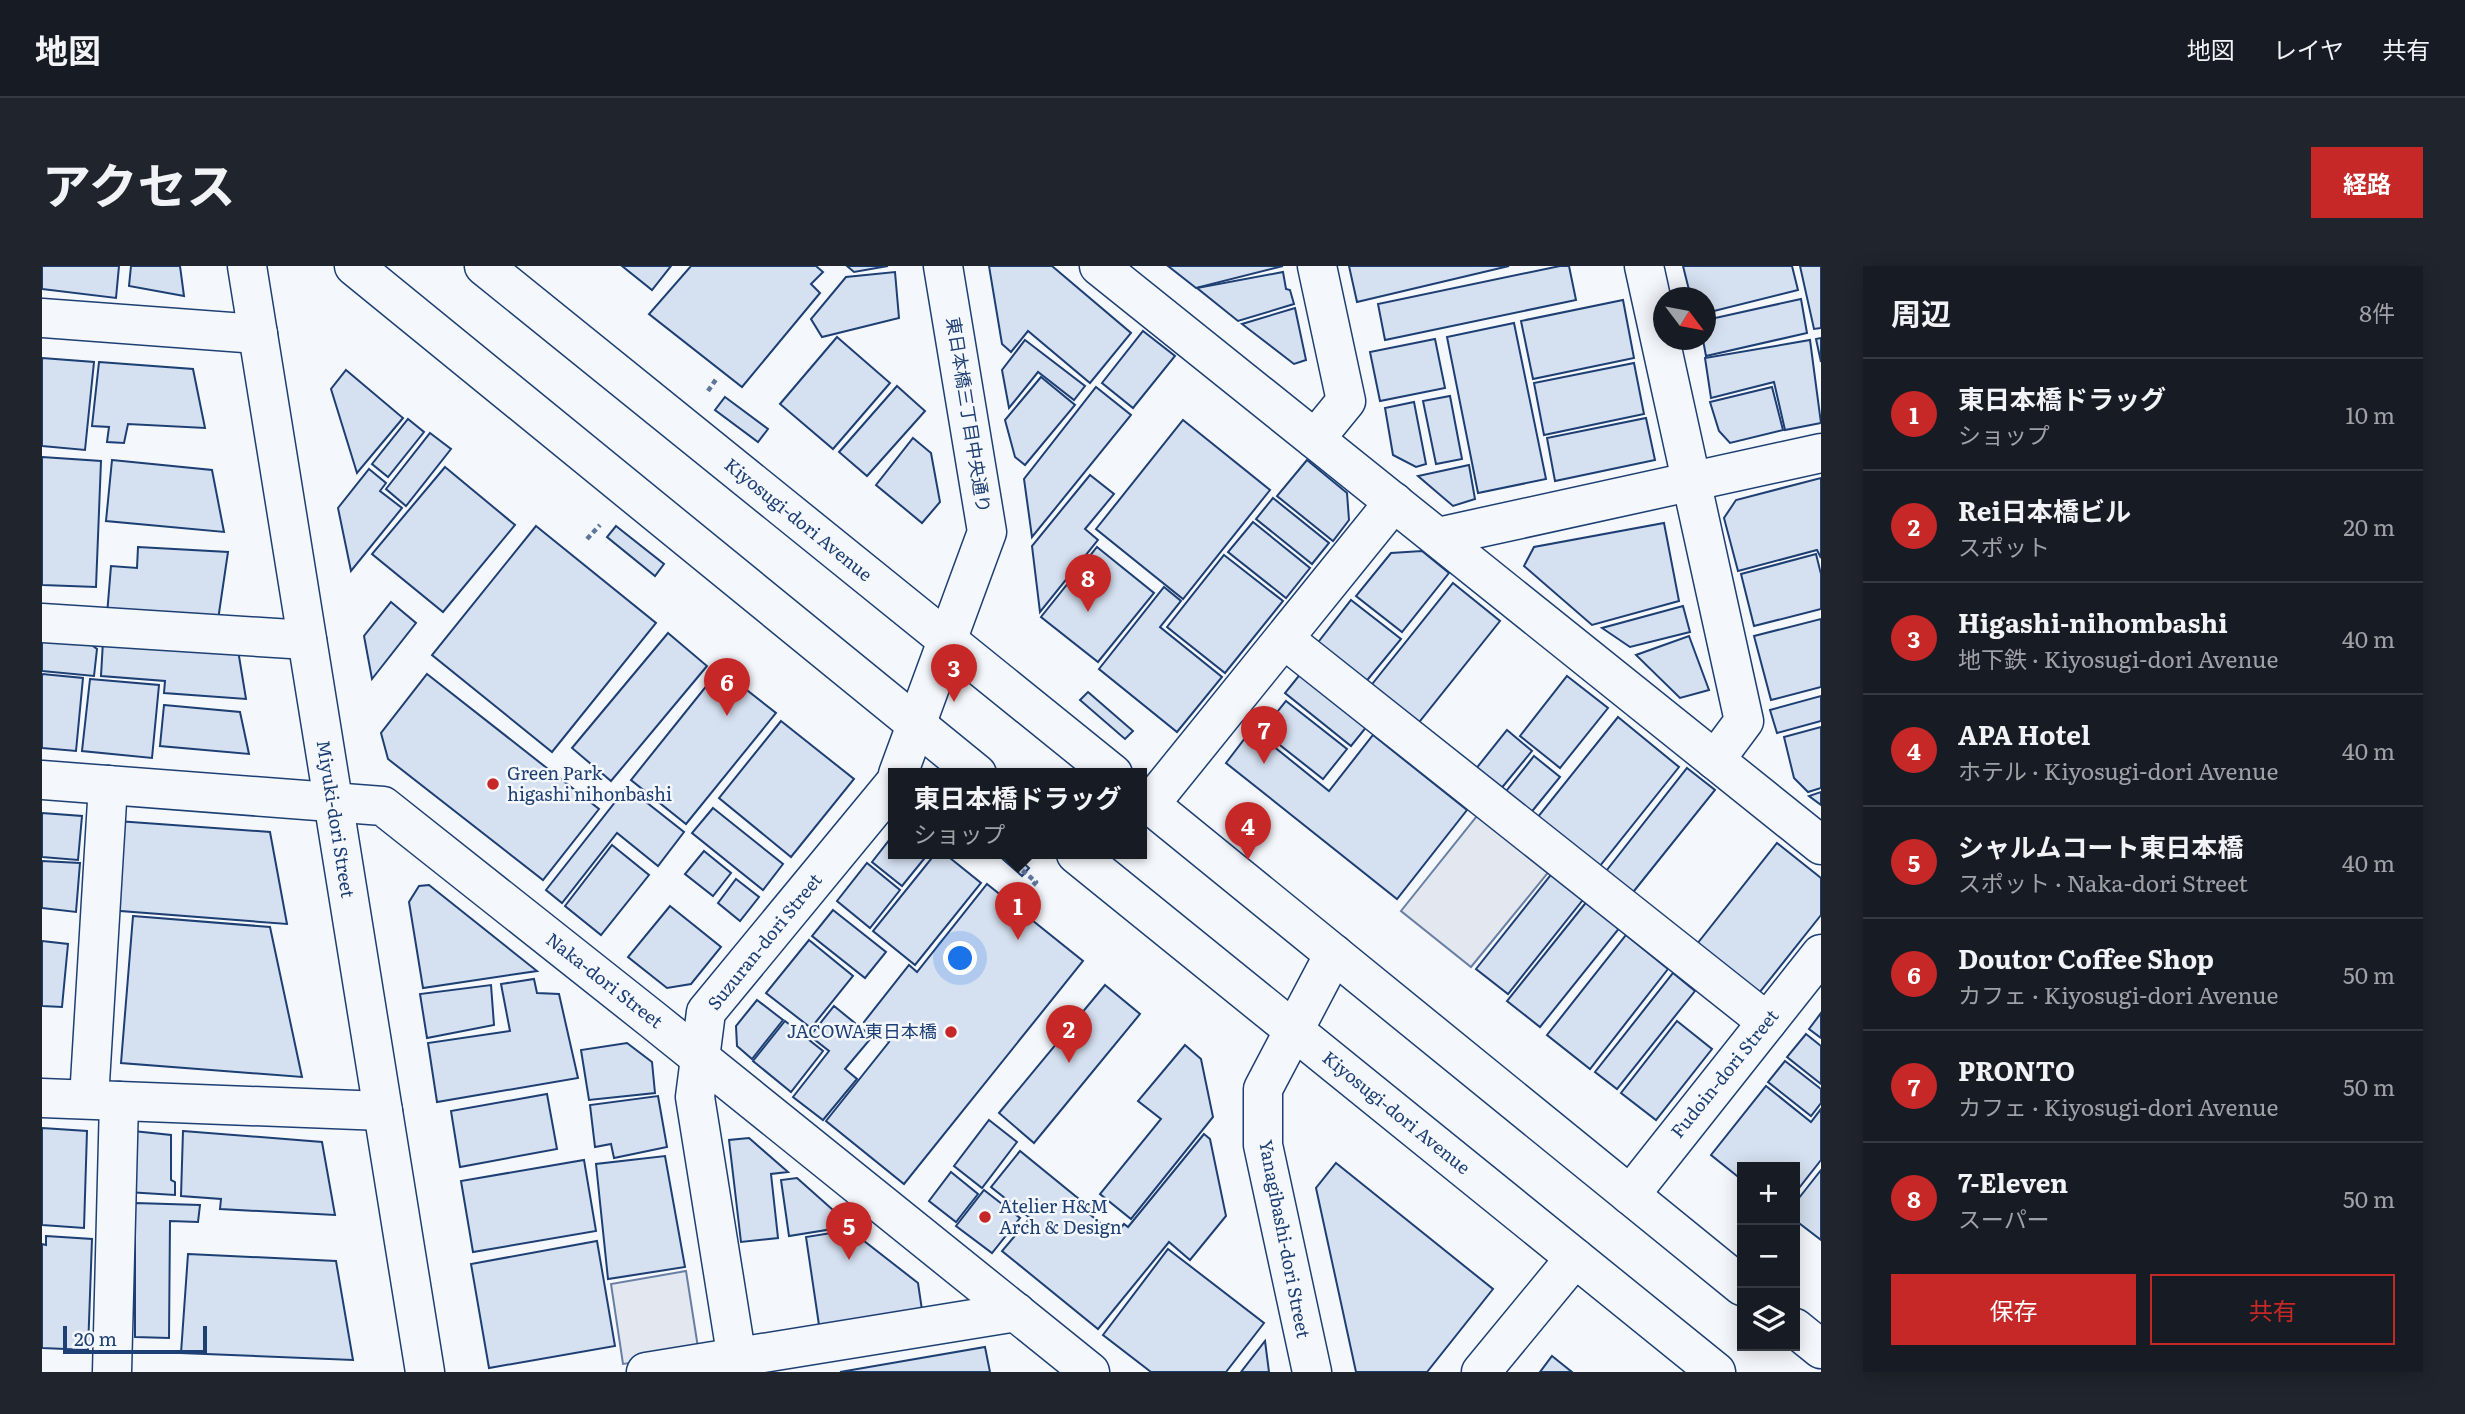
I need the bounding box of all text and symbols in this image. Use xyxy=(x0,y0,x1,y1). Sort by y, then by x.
text: 地図 xyxy=(35,24,101,73)
text: 地図 xyxy=(2187,31,2235,66)
text: レイヤ xyxy=(2273,31,2344,66)
text: 共有 xyxy=(2382,31,2430,66)
text: アクセス xyxy=(42,146,236,219)
button: 経路 xyxy=(2311,147,2423,218)
north arrow xyxy=(1653,287,1716,350)
text: 周辺 xyxy=(1891,290,1951,334)
text: 8件 xyxy=(2359,295,2395,329)
street label: 東日本橋三丁目中央通り xyxy=(941,315,998,515)
text: 東日本橋ドラッグ xyxy=(1958,378,2166,417)
text: 1 xyxy=(1909,397,1919,431)
text: 10 m xyxy=(2345,397,2395,431)
text: ショップ xyxy=(1958,417,2050,451)
street label: Kiyosugi-dori Avenue xyxy=(719,451,879,587)
text: Rei日本橋ビル xyxy=(1958,490,2131,529)
text: 2 xyxy=(1908,509,1920,543)
text: 20 m xyxy=(2343,509,2395,543)
text: スポット xyxy=(1958,529,2050,563)
pin: 8 xyxy=(1065,554,1111,612)
text: Higashi-nihombashi xyxy=(1958,602,2228,641)
text: 3 xyxy=(1908,621,1920,655)
text: 40 m xyxy=(2342,621,2395,655)
text: 地下鉄 · Kiyosugi-dori Avenue xyxy=(1958,641,2278,675)
pin: 3 xyxy=(931,644,977,702)
pin: 6 xyxy=(704,658,750,716)
pin: 7 xyxy=(1241,706,1287,764)
text: APA Hotel xyxy=(1958,714,2090,753)
text: 4 xyxy=(1907,733,1921,767)
text: 40 m xyxy=(2342,733,2395,767)
street label: Miyuki-dori Street xyxy=(311,738,362,900)
text: ホテル · Kiyosugi-dori Avenue xyxy=(1958,753,2278,787)
place label: Green Park higashi nihonbashi xyxy=(507,759,672,807)
popup xyxy=(888,768,1147,859)
marker: Green Park higashi nihonbashi xyxy=(485,776,501,792)
text: 東日本橋ドラッグ xyxy=(913,777,1122,816)
pin: 4 xyxy=(1225,802,1271,860)
text: ショップ xyxy=(913,816,1005,850)
text: シャルムコート東日本橋 xyxy=(1958,826,2243,865)
text: 5 xyxy=(1908,845,1920,879)
text: 40 m xyxy=(2342,845,2395,879)
text: スポット · Naka-dori Street xyxy=(1958,865,2248,899)
street label: Suzuran-dori Street xyxy=(700,866,828,1015)
pin: 1 xyxy=(995,882,1041,940)
street label: Naka-dori Street xyxy=(541,926,670,1035)
text: Doutor Coffee Shop xyxy=(1958,938,2214,977)
your location xyxy=(943,941,977,975)
text: 6 xyxy=(1907,957,1921,991)
text: 50 m xyxy=(2343,957,2395,991)
text: カフェ · Kiyosugi-dori Avenue xyxy=(1958,977,2278,1011)
street label: Fudoin-dori Street xyxy=(1663,1002,1785,1143)
pin: 2 xyxy=(1046,1005,1092,1063)
place label: JACOWA東日本橋 xyxy=(787,1017,937,1044)
marker: JACOWA東日本橋 xyxy=(943,1024,959,1040)
street label: Kiyosugi-dori Avenue xyxy=(1317,1044,1477,1180)
text: PRONTO xyxy=(1958,1050,2075,1089)
text: 7 xyxy=(1908,1069,1920,1103)
text: 50 m xyxy=(2343,1069,2395,1103)
text: カフェ · Kiyosugi-dori Avenue xyxy=(1958,1089,2278,1123)
street label: Yanagibashi-dori Street xyxy=(1253,1137,1318,1341)
map controls xyxy=(1737,1162,1800,1351)
button: + xyxy=(1737,1162,1800,1225)
text: 7-Eleven xyxy=(1958,1162,2068,1201)
text: 8 xyxy=(1907,1181,1921,1215)
text: 50 m xyxy=(2343,1181,2395,1215)
place label: Atelier H&M Arch & Design xyxy=(999,1192,1122,1240)
text: スーパー xyxy=(1958,1201,2050,1235)
pin: 5 xyxy=(826,1202,872,1260)
marker: Atelier H&M Arch & Design xyxy=(977,1209,993,1225)
button: − xyxy=(1737,1225,1800,1288)
button: 保存 xyxy=(1891,1274,2136,1345)
button: 共有 xyxy=(2150,1274,2395,1345)
button: layers xyxy=(1737,1288,1800,1351)
scale bar xyxy=(63,1323,206,1355)
text: 20 m xyxy=(74,1324,117,1352)

